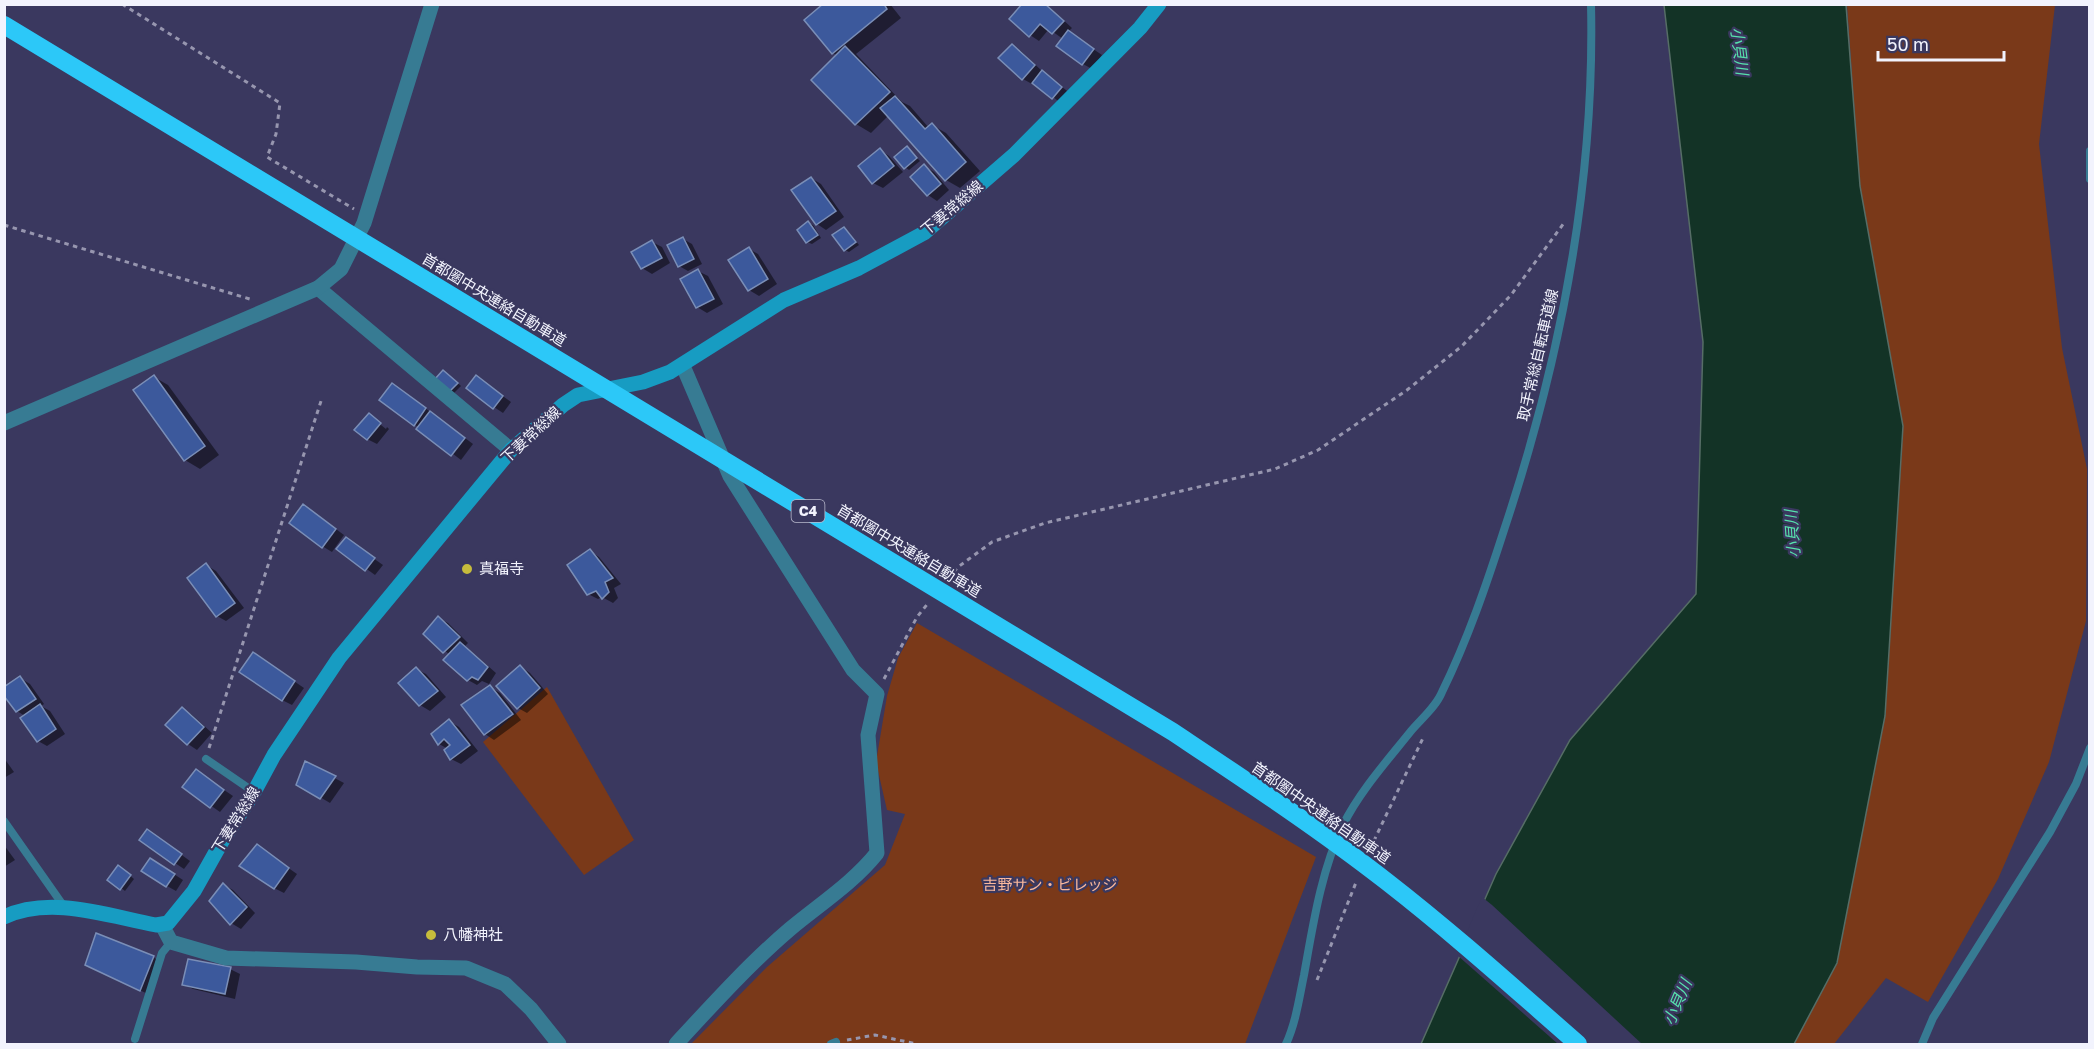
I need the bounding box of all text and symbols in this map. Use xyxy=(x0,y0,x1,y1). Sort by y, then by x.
scale bar xyxy=(1878,24,2004,62)
water label: 小貝川 xyxy=(1727,26,1753,78)
text: 50 m xyxy=(1887,33,1929,55)
street label: 下妻常総線 xyxy=(917,176,986,238)
street label: 首都圏中央連絡自動車道 xyxy=(419,249,570,349)
street label: 取手常総自転車道線 xyxy=(1513,287,1561,423)
street label: 下妻常総線 xyxy=(497,402,564,466)
road number: C4 xyxy=(792,500,824,522)
street label: 首都圏中央連絡自動車道 xyxy=(834,500,985,600)
water label: 小貝川 xyxy=(1780,507,1804,559)
place label: 真福寺 xyxy=(479,559,524,577)
marker: 真福寺 xyxy=(460,562,474,576)
street label: 首都圏中央連絡自動車道 xyxy=(1249,757,1394,867)
street label: 下妻常総線 xyxy=(208,783,263,856)
park label: 吉野サン・ビレッジ xyxy=(982,875,1118,893)
place label: 八幡神社 xyxy=(443,925,503,943)
marker: 八幡神社 xyxy=(424,928,438,942)
water label: 小貝川 xyxy=(1658,974,1696,1028)

